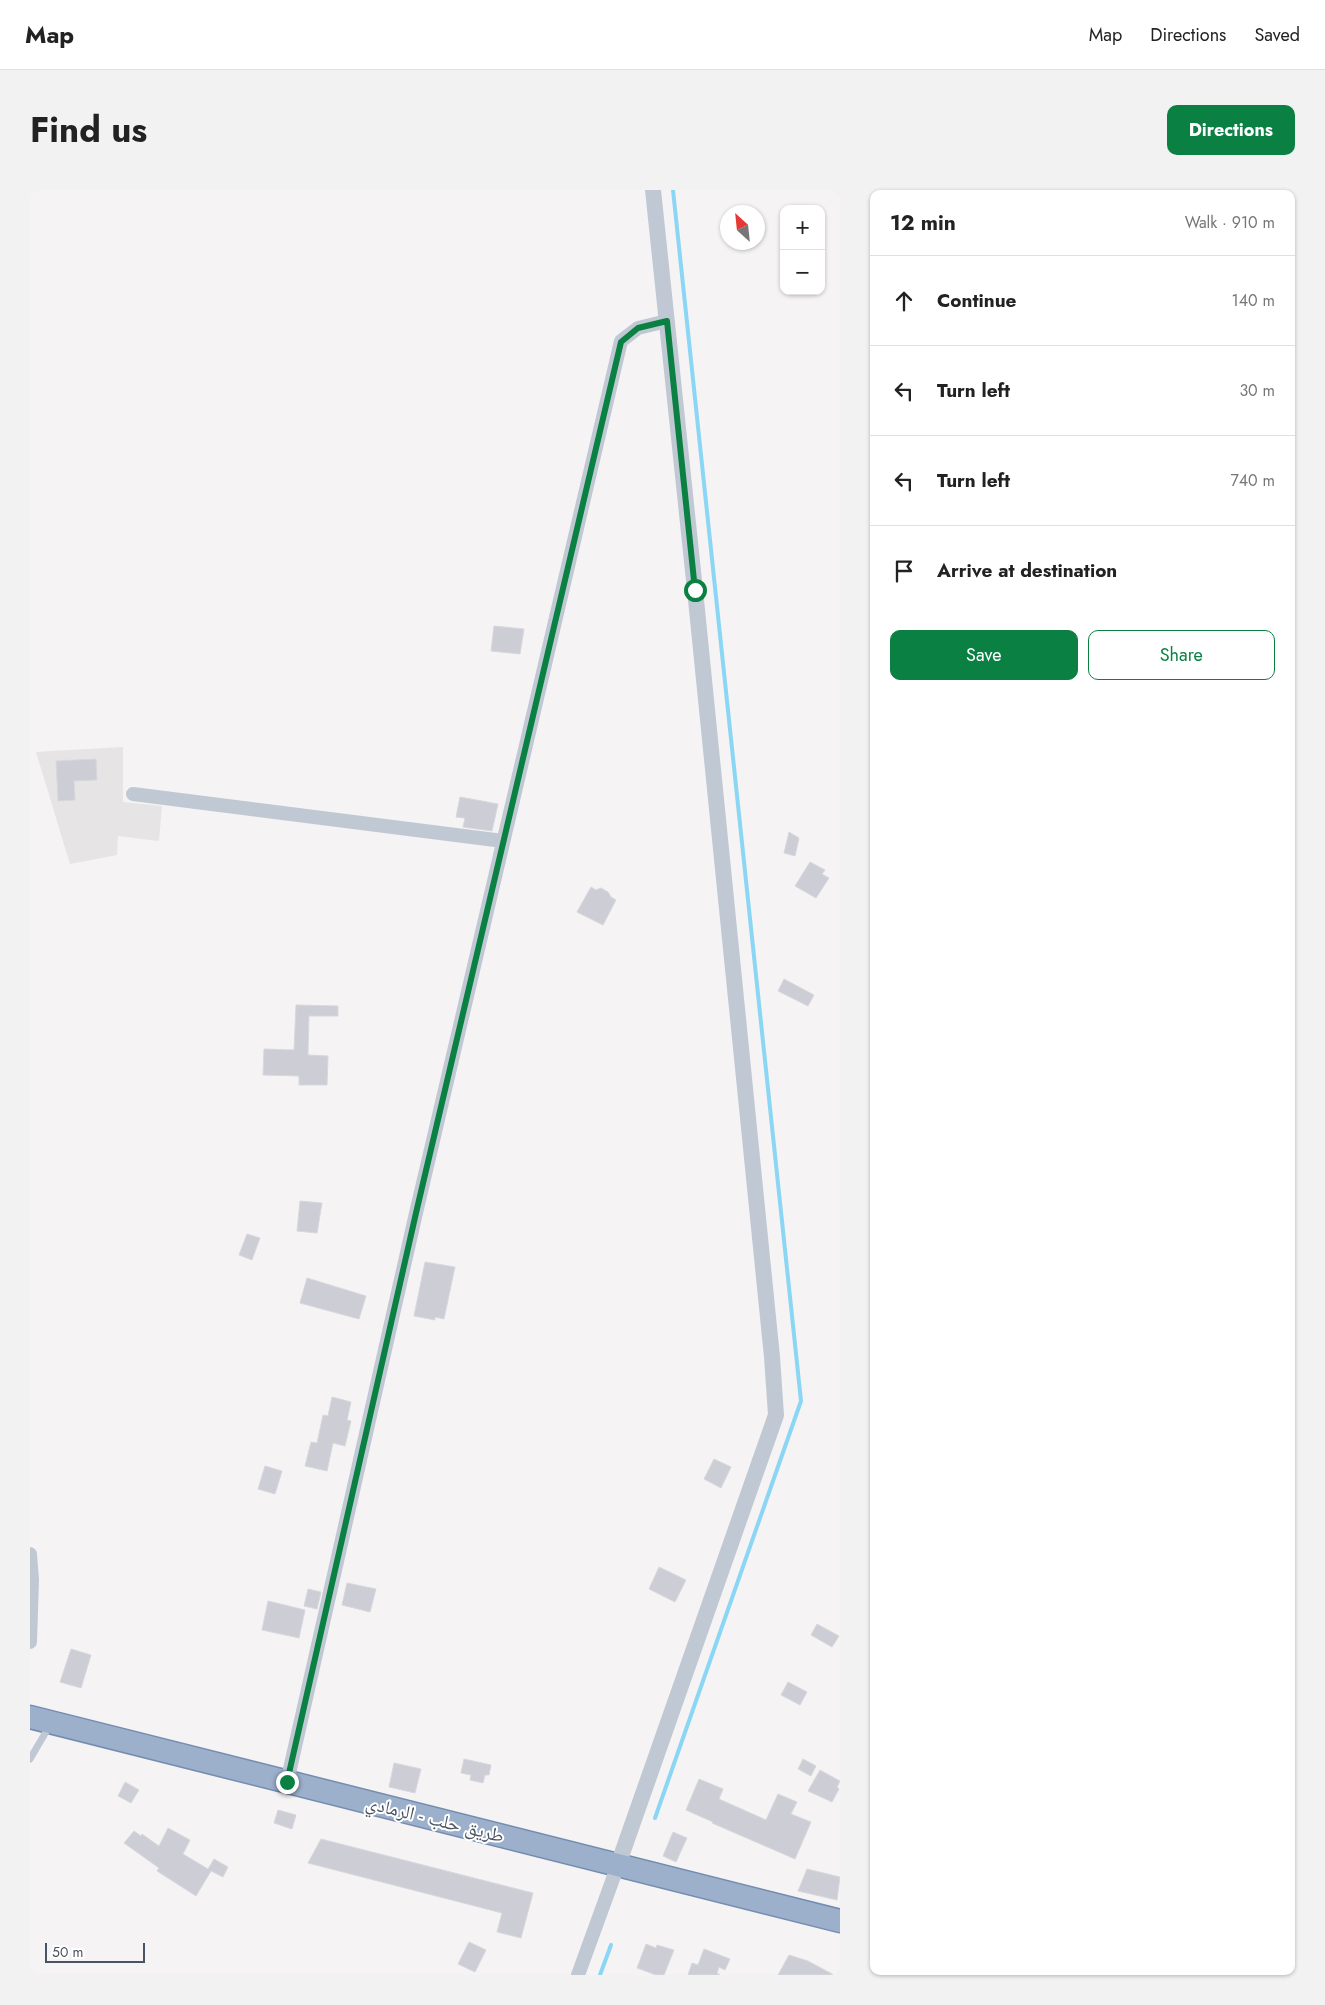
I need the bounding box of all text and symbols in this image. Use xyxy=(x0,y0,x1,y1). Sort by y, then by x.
text: Map xyxy=(25,17,74,52)
text: Map xyxy=(1089,22,1122,48)
text: Directions xyxy=(1150,22,1226,48)
text: Saved xyxy=(1254,22,1300,48)
text: Find us xyxy=(30,105,147,155)
button: Directions xyxy=(1167,105,1295,155)
north arrow xyxy=(720,205,765,250)
map controls xyxy=(780,205,825,295)
button: + xyxy=(780,205,825,250)
text: 12 min xyxy=(890,208,956,238)
text: Walk · 910 m xyxy=(1185,211,1275,234)
button: − xyxy=(780,250,825,295)
icon: ahead xyxy=(890,287,918,315)
text: Continue xyxy=(937,287,1016,314)
text: 140 m xyxy=(1232,289,1275,312)
icon: left xyxy=(890,377,918,405)
text: Turn left xyxy=(937,377,1010,404)
text: 30 m xyxy=(1239,379,1275,402)
icon: left xyxy=(890,467,918,495)
text: Turn left xyxy=(937,467,1010,494)
text: 740 m xyxy=(1230,469,1275,492)
icon: arrive xyxy=(890,557,918,585)
text: Arrive at destination xyxy=(937,557,1117,584)
route start xyxy=(684,579,707,602)
button: Save xyxy=(890,630,1078,680)
button: Share xyxy=(1088,630,1275,680)
route end xyxy=(276,1771,299,1794)
street label: طريق حلب - الرمادي xyxy=(363,1789,507,1851)
scale bar xyxy=(45,1940,145,1963)
text: 50 m xyxy=(52,1942,83,1962)

